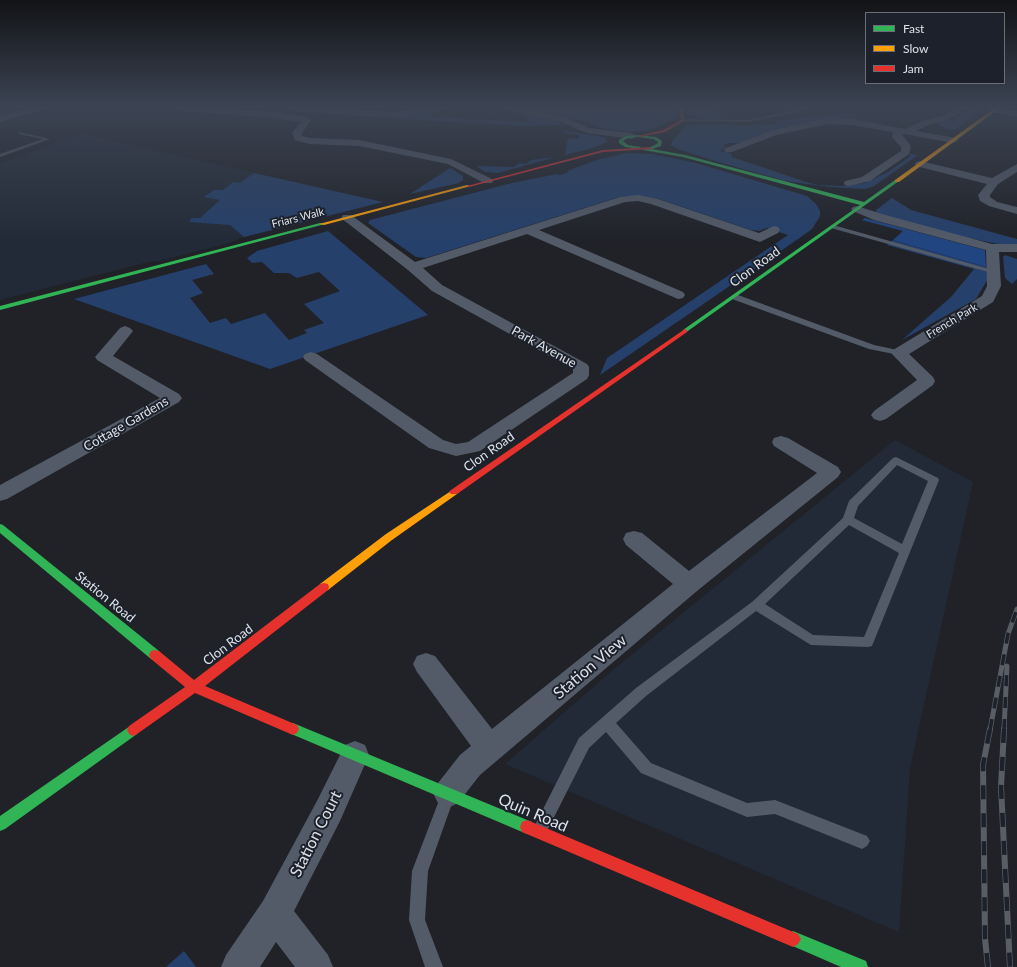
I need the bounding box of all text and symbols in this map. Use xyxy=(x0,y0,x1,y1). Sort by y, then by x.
legend xyxy=(865,12,1005,84)
text: Fast xyxy=(903,21,924,36)
text: Slow xyxy=(903,41,928,56)
text: Jam xyxy=(903,61,924,76)
street label: Friars Walk xyxy=(270,205,326,231)
street label: Clon Road xyxy=(727,243,783,291)
street label: French Park xyxy=(924,301,980,341)
street label: Park Avenue xyxy=(509,323,579,371)
street label: Cottage Gardens xyxy=(81,393,171,455)
street label: Clon Road xyxy=(461,429,517,475)
street label: Station Road xyxy=(72,568,138,626)
street label: Clon Road xyxy=(200,621,256,669)
street label: Station View xyxy=(550,631,630,703)
street label: Station Court xyxy=(286,788,346,880)
street label: Quin Road xyxy=(495,790,571,836)

